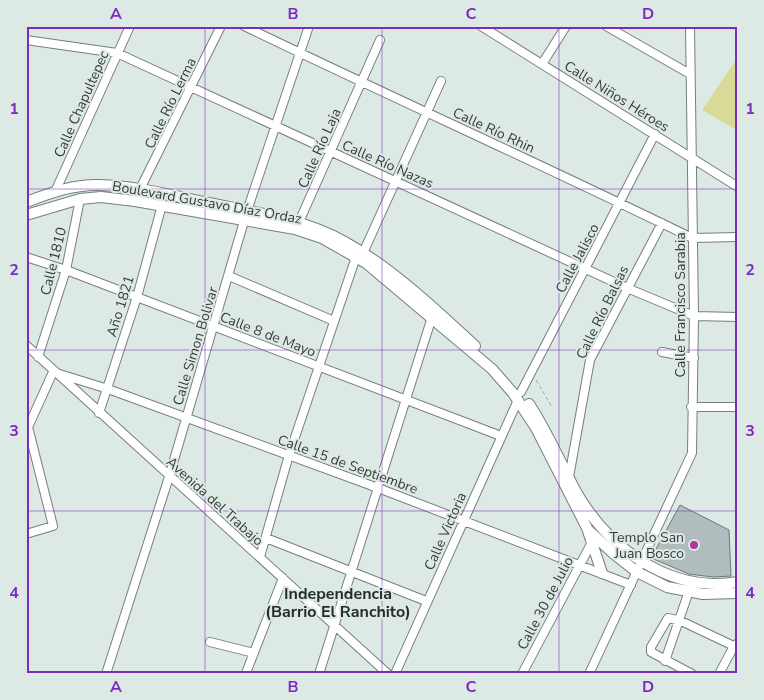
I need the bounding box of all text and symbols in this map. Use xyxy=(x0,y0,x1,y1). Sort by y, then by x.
text: A xyxy=(110,3,122,25)
text: B xyxy=(287,3,299,25)
text: C xyxy=(466,3,477,25)
text: D xyxy=(642,3,654,25)
street label: Calle Chapultepec xyxy=(49,47,114,161)
street label: Calle Río Lerma xyxy=(140,54,201,152)
street label: Calle Niños Héroes xyxy=(561,56,673,137)
text: 1 xyxy=(9,98,19,120)
text: 1 xyxy=(745,98,755,120)
street label: Calle Río Rhin xyxy=(450,103,538,158)
street label: Calle Río Laja xyxy=(293,105,346,191)
street label: Calle Río Nazas xyxy=(339,136,437,193)
street label: Boulevard Gustavo Díaz Ordaz xyxy=(111,176,304,229)
street label: Calle Jalisco xyxy=(551,220,604,296)
street label: Calle 1810 xyxy=(36,225,71,297)
street label: Calle Francisco Sarabia xyxy=(671,232,690,378)
text: 2 xyxy=(9,259,19,281)
text: 2 xyxy=(745,259,755,281)
street label: Calle Río Balsas xyxy=(572,262,633,362)
street label: Año 1821 xyxy=(102,273,139,339)
street label: Calle Simon Bolivar xyxy=(168,284,223,408)
street label: Calle 8 de Mayo xyxy=(217,307,319,362)
text: 3 xyxy=(9,420,19,442)
text: 3 xyxy=(745,420,755,442)
street label: Calle 15 de Septiembre xyxy=(275,430,420,499)
street label: Avenida del Trabajo xyxy=(162,453,267,550)
street label: Calle Victoria xyxy=(420,489,471,573)
place label: Templo San Juan Bosco xyxy=(610,528,684,563)
marker: Templo San Juan Bosco xyxy=(688,539,700,551)
street label: Calle 30 de Julio xyxy=(513,553,578,653)
text: 4 xyxy=(9,582,19,604)
text: 4 xyxy=(745,582,755,604)
district label: Independencia (Barrio El Ranchito) xyxy=(265,583,411,623)
text: A xyxy=(110,676,122,698)
text: B xyxy=(287,676,299,698)
text: C xyxy=(466,676,477,698)
text: D xyxy=(642,676,654,698)

